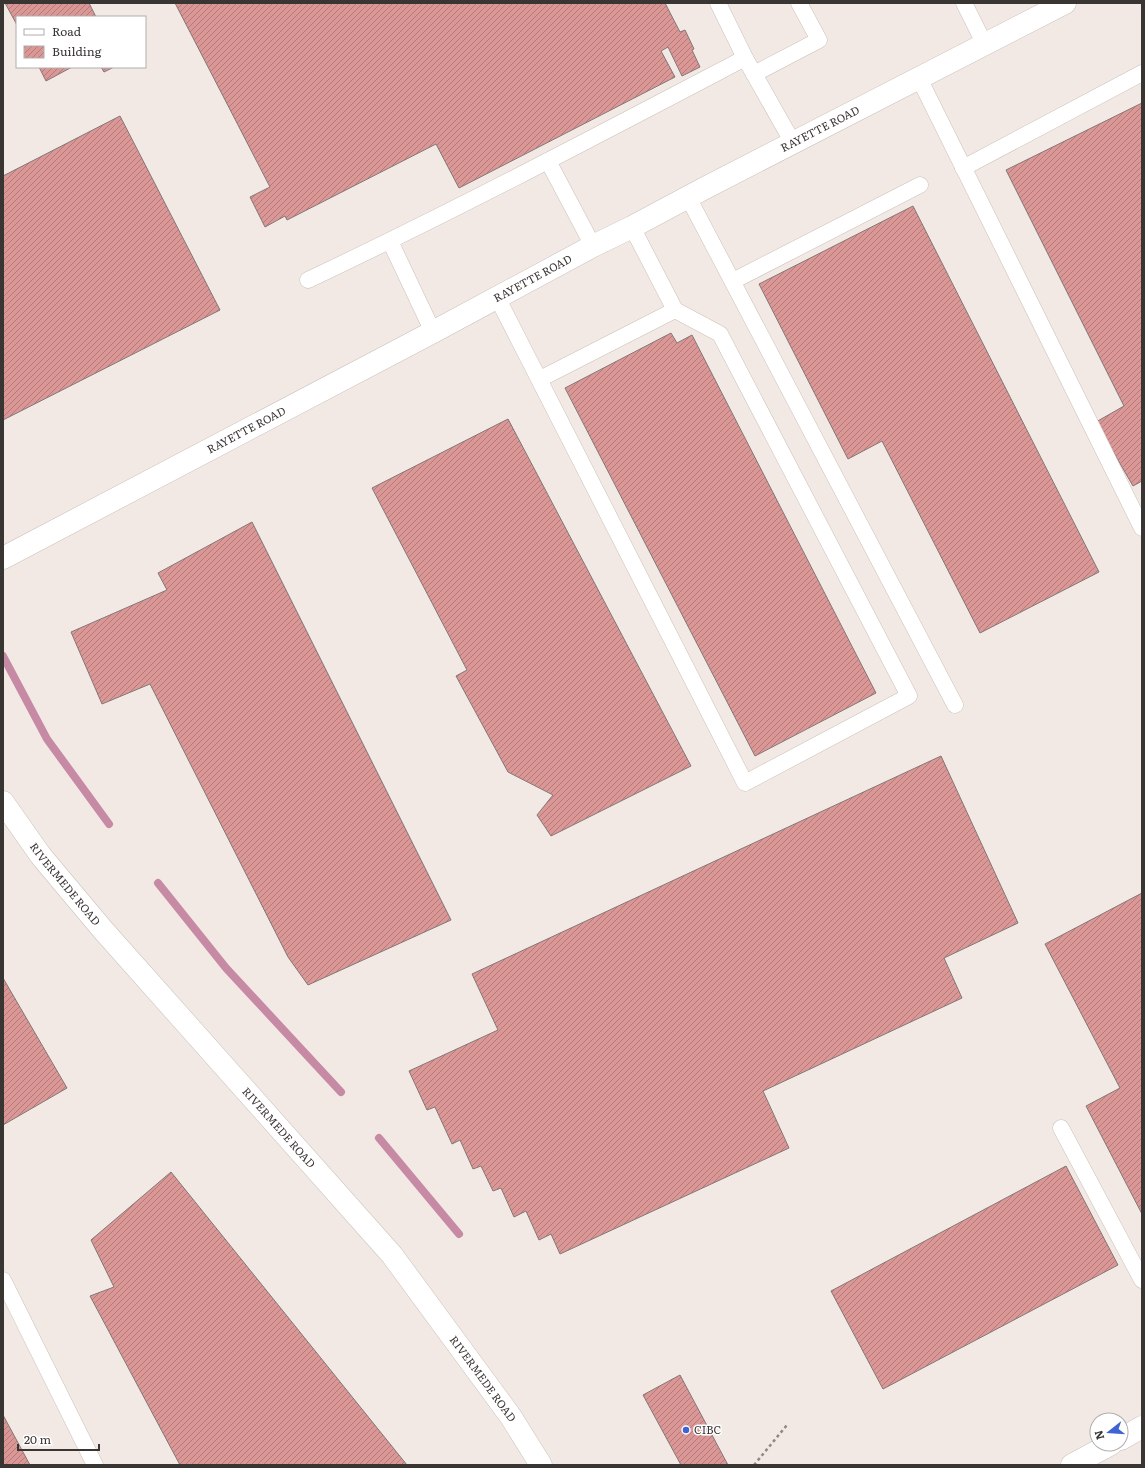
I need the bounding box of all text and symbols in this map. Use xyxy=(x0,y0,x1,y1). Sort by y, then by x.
legend xyxy=(16,16,146,68)
text: Road xyxy=(52,22,82,40)
text: Building xyxy=(52,42,102,60)
street label: RAYETTE ROAD xyxy=(777,101,862,155)
street label: RAYETTE ROAD xyxy=(490,250,574,305)
street label: RAYETTE ROAD xyxy=(204,402,288,456)
street label: RIVERMEDE ROAD xyxy=(27,839,105,928)
street label: RIVERMEDE ROAD xyxy=(239,1083,320,1171)
street label: RIVERMEDE ROAD xyxy=(447,1332,521,1424)
north arrow xyxy=(1089,1412,1129,1452)
place label: CIBC xyxy=(694,1421,721,1437)
marker: CIBC xyxy=(681,1425,691,1435)
scale bar xyxy=(18,1426,99,1452)
text: N xyxy=(1089,1428,1107,1442)
text: 20 m xyxy=(24,1430,51,1448)

